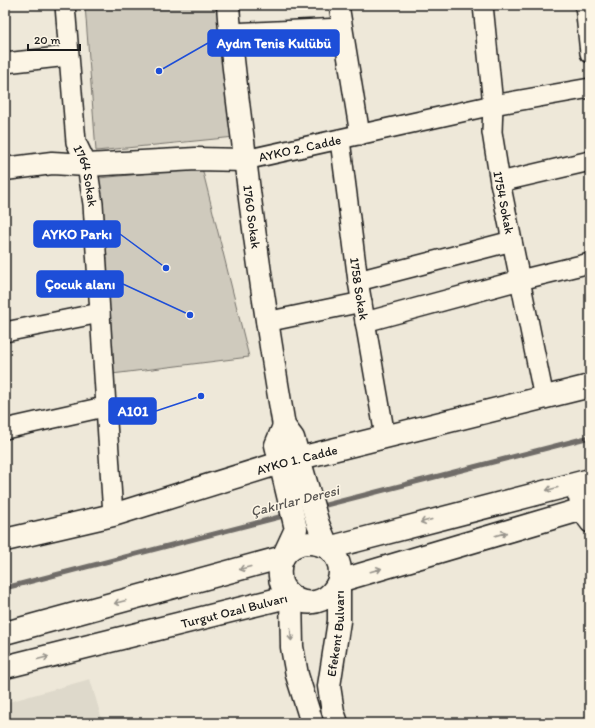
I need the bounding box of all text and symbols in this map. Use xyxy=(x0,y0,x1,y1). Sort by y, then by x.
scale bar xyxy=(28,26,80,52)
callout: Aydın Tenis Kulübü xyxy=(208,30,339,56)
text: 20 m xyxy=(34,33,61,47)
text: Aydın Tenis Kulübü xyxy=(216,35,331,52)
street label: AYKO 2. Cadde xyxy=(257,131,342,164)
street label: 1764 Sokak xyxy=(71,142,101,208)
street label: 1754 Sokak xyxy=(491,170,518,236)
street label: 1760 Sokak xyxy=(241,184,264,250)
callout: AYKO Parkı xyxy=(34,221,120,247)
text: AYKO Parkı xyxy=(41,226,112,243)
street label: 1758 Sokak xyxy=(348,257,372,321)
callout: Çocuk alanı xyxy=(37,271,123,297)
text: Çocuk alanı xyxy=(45,276,115,293)
callout: A101 xyxy=(109,398,156,424)
text: A101 xyxy=(117,403,149,420)
street label: AYKO 1. Cadde xyxy=(254,442,339,477)
water label: Çakırlar Deresi xyxy=(249,481,342,520)
one-way arrow xyxy=(546,486,559,493)
one-way arrow xyxy=(420,518,433,526)
one-way arrow xyxy=(494,530,507,537)
one-way arrow xyxy=(239,565,252,572)
one-way arrow xyxy=(369,566,382,573)
street label: Turgut Ozal Bulvarı xyxy=(179,590,289,631)
street label: Efekent Bulvarı xyxy=(323,590,347,678)
one-way arrow xyxy=(114,599,127,607)
one-way arrow xyxy=(287,628,295,641)
one-way arrow xyxy=(36,653,49,661)

